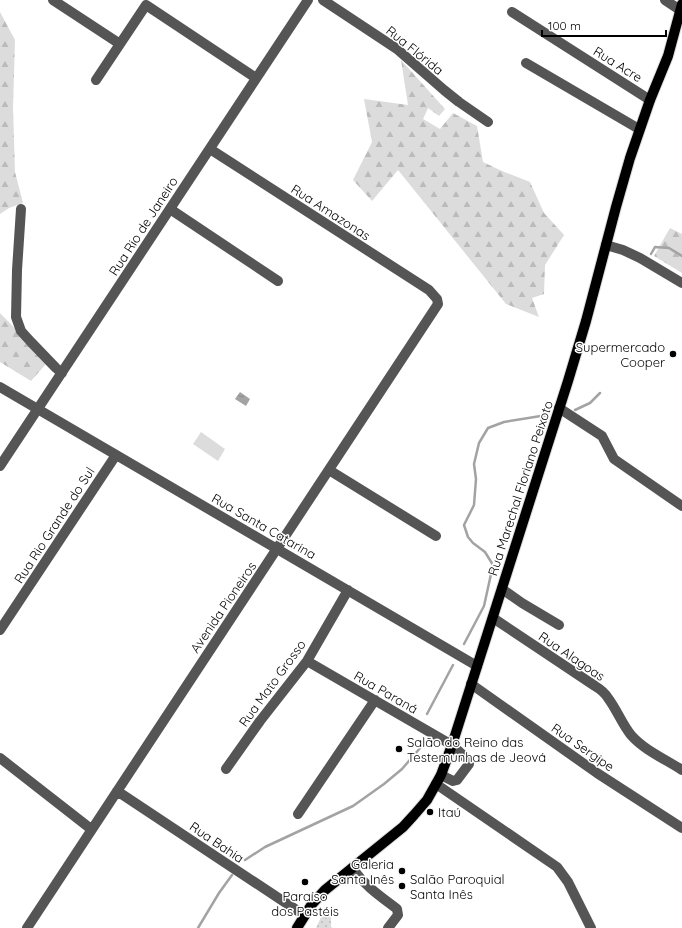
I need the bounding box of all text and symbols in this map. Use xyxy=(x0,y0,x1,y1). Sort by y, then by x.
scale bar xyxy=(542,12,666,38)
text: 100 m xyxy=(548,18,581,33)
street label: Rua Flórida xyxy=(383,22,447,78)
street label: Rua Acre xyxy=(591,43,645,85)
street label: Rua Rio de Janeiro xyxy=(105,173,181,278)
street label: Rua Amazonas xyxy=(288,181,374,243)
place label: Supermercado Cooper xyxy=(576,339,665,370)
marker: Supermercado Cooper xyxy=(668,349,678,359)
street label: Rua Marechal Floriano Peixoto xyxy=(484,398,556,578)
street label: Rua Rio Grande do Sul xyxy=(10,464,98,586)
street label: Rua Santa Catarina xyxy=(209,490,319,562)
street label: Avenida Pioneiros xyxy=(187,558,259,656)
street label: Rua Alagoas xyxy=(536,628,608,684)
street label: Rua Mato Grosso xyxy=(235,636,309,730)
street label: Rua Paraná xyxy=(351,667,421,717)
street label: Rua Sergipe xyxy=(549,720,617,774)
place label: Salão do Reino das Testemunhas de Jeová xyxy=(407,734,546,765)
marker: Salão do Reino das Testemunhas de Jeová xyxy=(394,744,404,754)
place label: Itaú xyxy=(438,804,461,820)
marker: Itaú xyxy=(425,807,435,817)
street label: Rua Bahia xyxy=(187,818,247,866)
place label: Galeria Santa Inês xyxy=(331,856,394,887)
marker: Galeria Santa Inês xyxy=(397,866,407,876)
place label: Salão Paroquial Santa Inês xyxy=(410,871,505,902)
marker: Paraíso dos Pastéis xyxy=(300,877,310,887)
marker: Salão Paroquial Santa Inês xyxy=(397,881,407,891)
place label: Paraíso dos Pastéis xyxy=(271,888,339,919)

